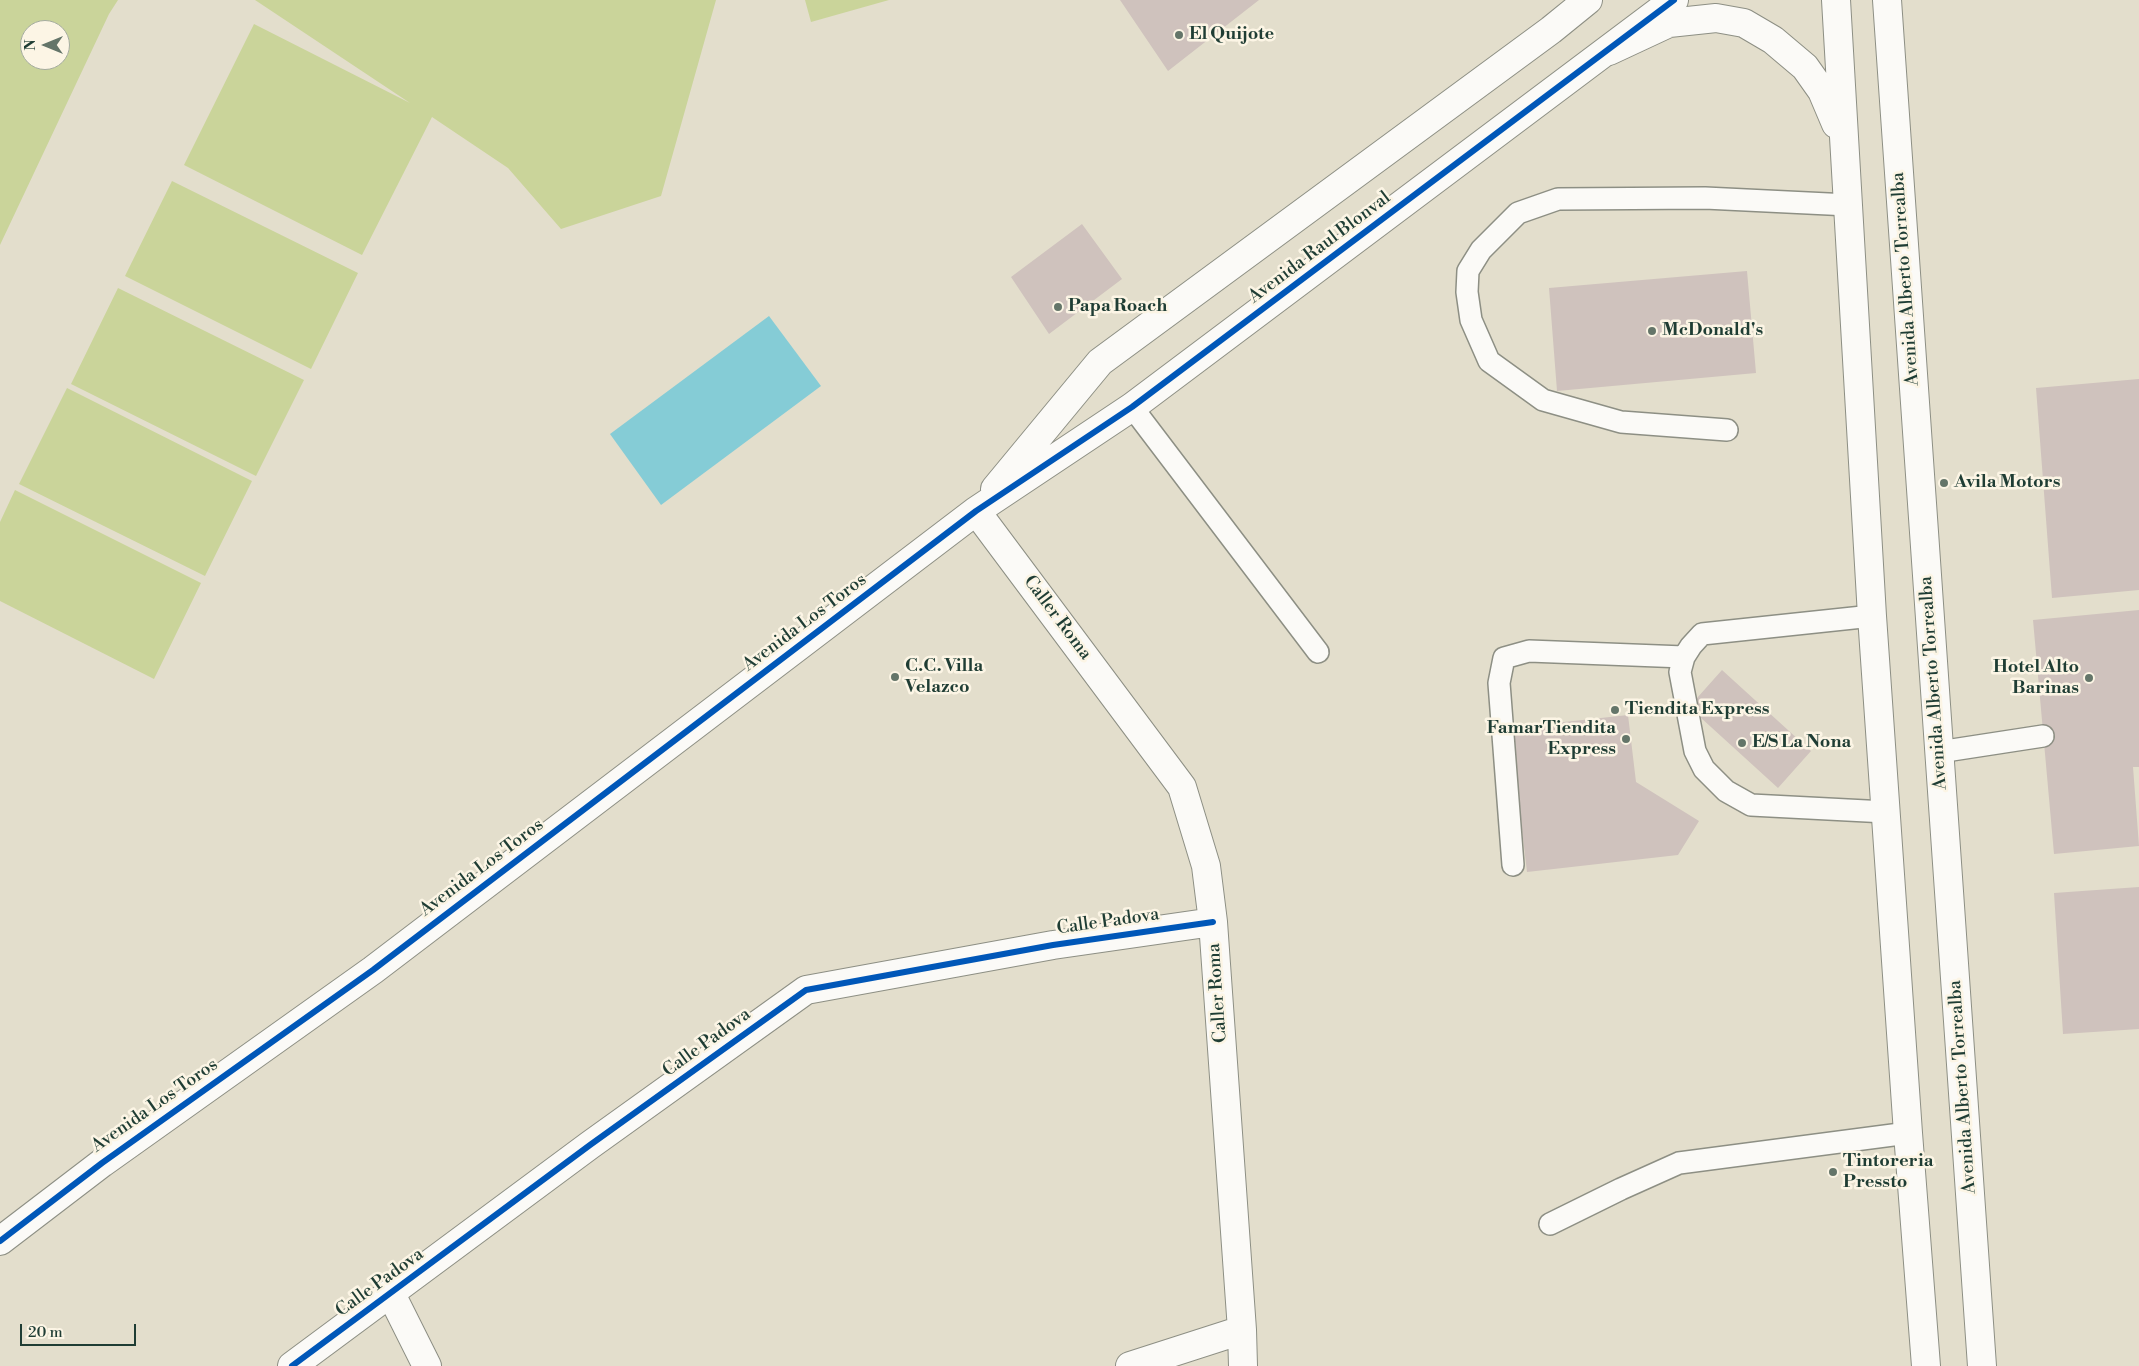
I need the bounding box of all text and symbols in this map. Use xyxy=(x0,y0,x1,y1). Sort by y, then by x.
north arrow xyxy=(20,20,70,70)
place label: El Quijote xyxy=(1189,24,1274,46)
marker: El Quijote xyxy=(1173,29,1185,41)
text: N xyxy=(22,39,40,51)
street label: Avenida Alberto Torrealba xyxy=(1888,171,1924,387)
street label: Avenida Raul Blonval xyxy=(1245,188,1395,308)
place label: Papa Roach xyxy=(1068,296,1167,318)
marker: Papa Roach xyxy=(1052,301,1064,313)
place label: McDonald's xyxy=(1662,320,1763,342)
marker: McDonald's xyxy=(1646,325,1658,337)
place label: Avila Motors xyxy=(1954,472,2060,494)
marker: Avila Motors xyxy=(1938,477,1950,489)
street label: Avenida Los Toros xyxy=(739,569,871,677)
street label: Caller Roma xyxy=(1018,572,1096,664)
street label: Avenida Alberto Torrealba xyxy=(1916,575,1952,791)
place label: C.C. Villa Velazco xyxy=(905,656,983,699)
place label: Hotel Alto Barinas xyxy=(1993,657,2079,700)
marker: C.C. Villa Velazco xyxy=(889,671,901,683)
marker: Hotel Alto Barinas xyxy=(2083,672,2095,684)
place label: Tiendita Express xyxy=(1625,699,1770,721)
marker: Tiendita Express xyxy=(1609,704,1621,716)
place label: FamarTiendita Express xyxy=(1487,718,1616,761)
place label: E/S La Nona xyxy=(1752,732,1851,754)
marker: FamarTiendita Express xyxy=(1620,733,1632,745)
marker: E/S La Nona xyxy=(1736,737,1748,749)
street label: Avenida Los Toros xyxy=(416,814,548,922)
street label: Calle Padova xyxy=(1055,904,1161,940)
street label: Caller Roma xyxy=(1204,942,1232,1044)
street label: Avenida Alberto Torrealba xyxy=(1945,979,1981,1195)
street label: Calle Padova xyxy=(659,1004,755,1082)
street label: Avenida Los Toros xyxy=(88,1054,222,1158)
place label: Tintoreria Pressto xyxy=(1843,1151,1933,1194)
marker: Tintoreria Pressto xyxy=(1827,1166,1839,1178)
street label: Calle Padova xyxy=(332,1244,428,1322)
scale bar xyxy=(22,1314,139,1346)
text: 20 m xyxy=(28,1323,63,1342)

